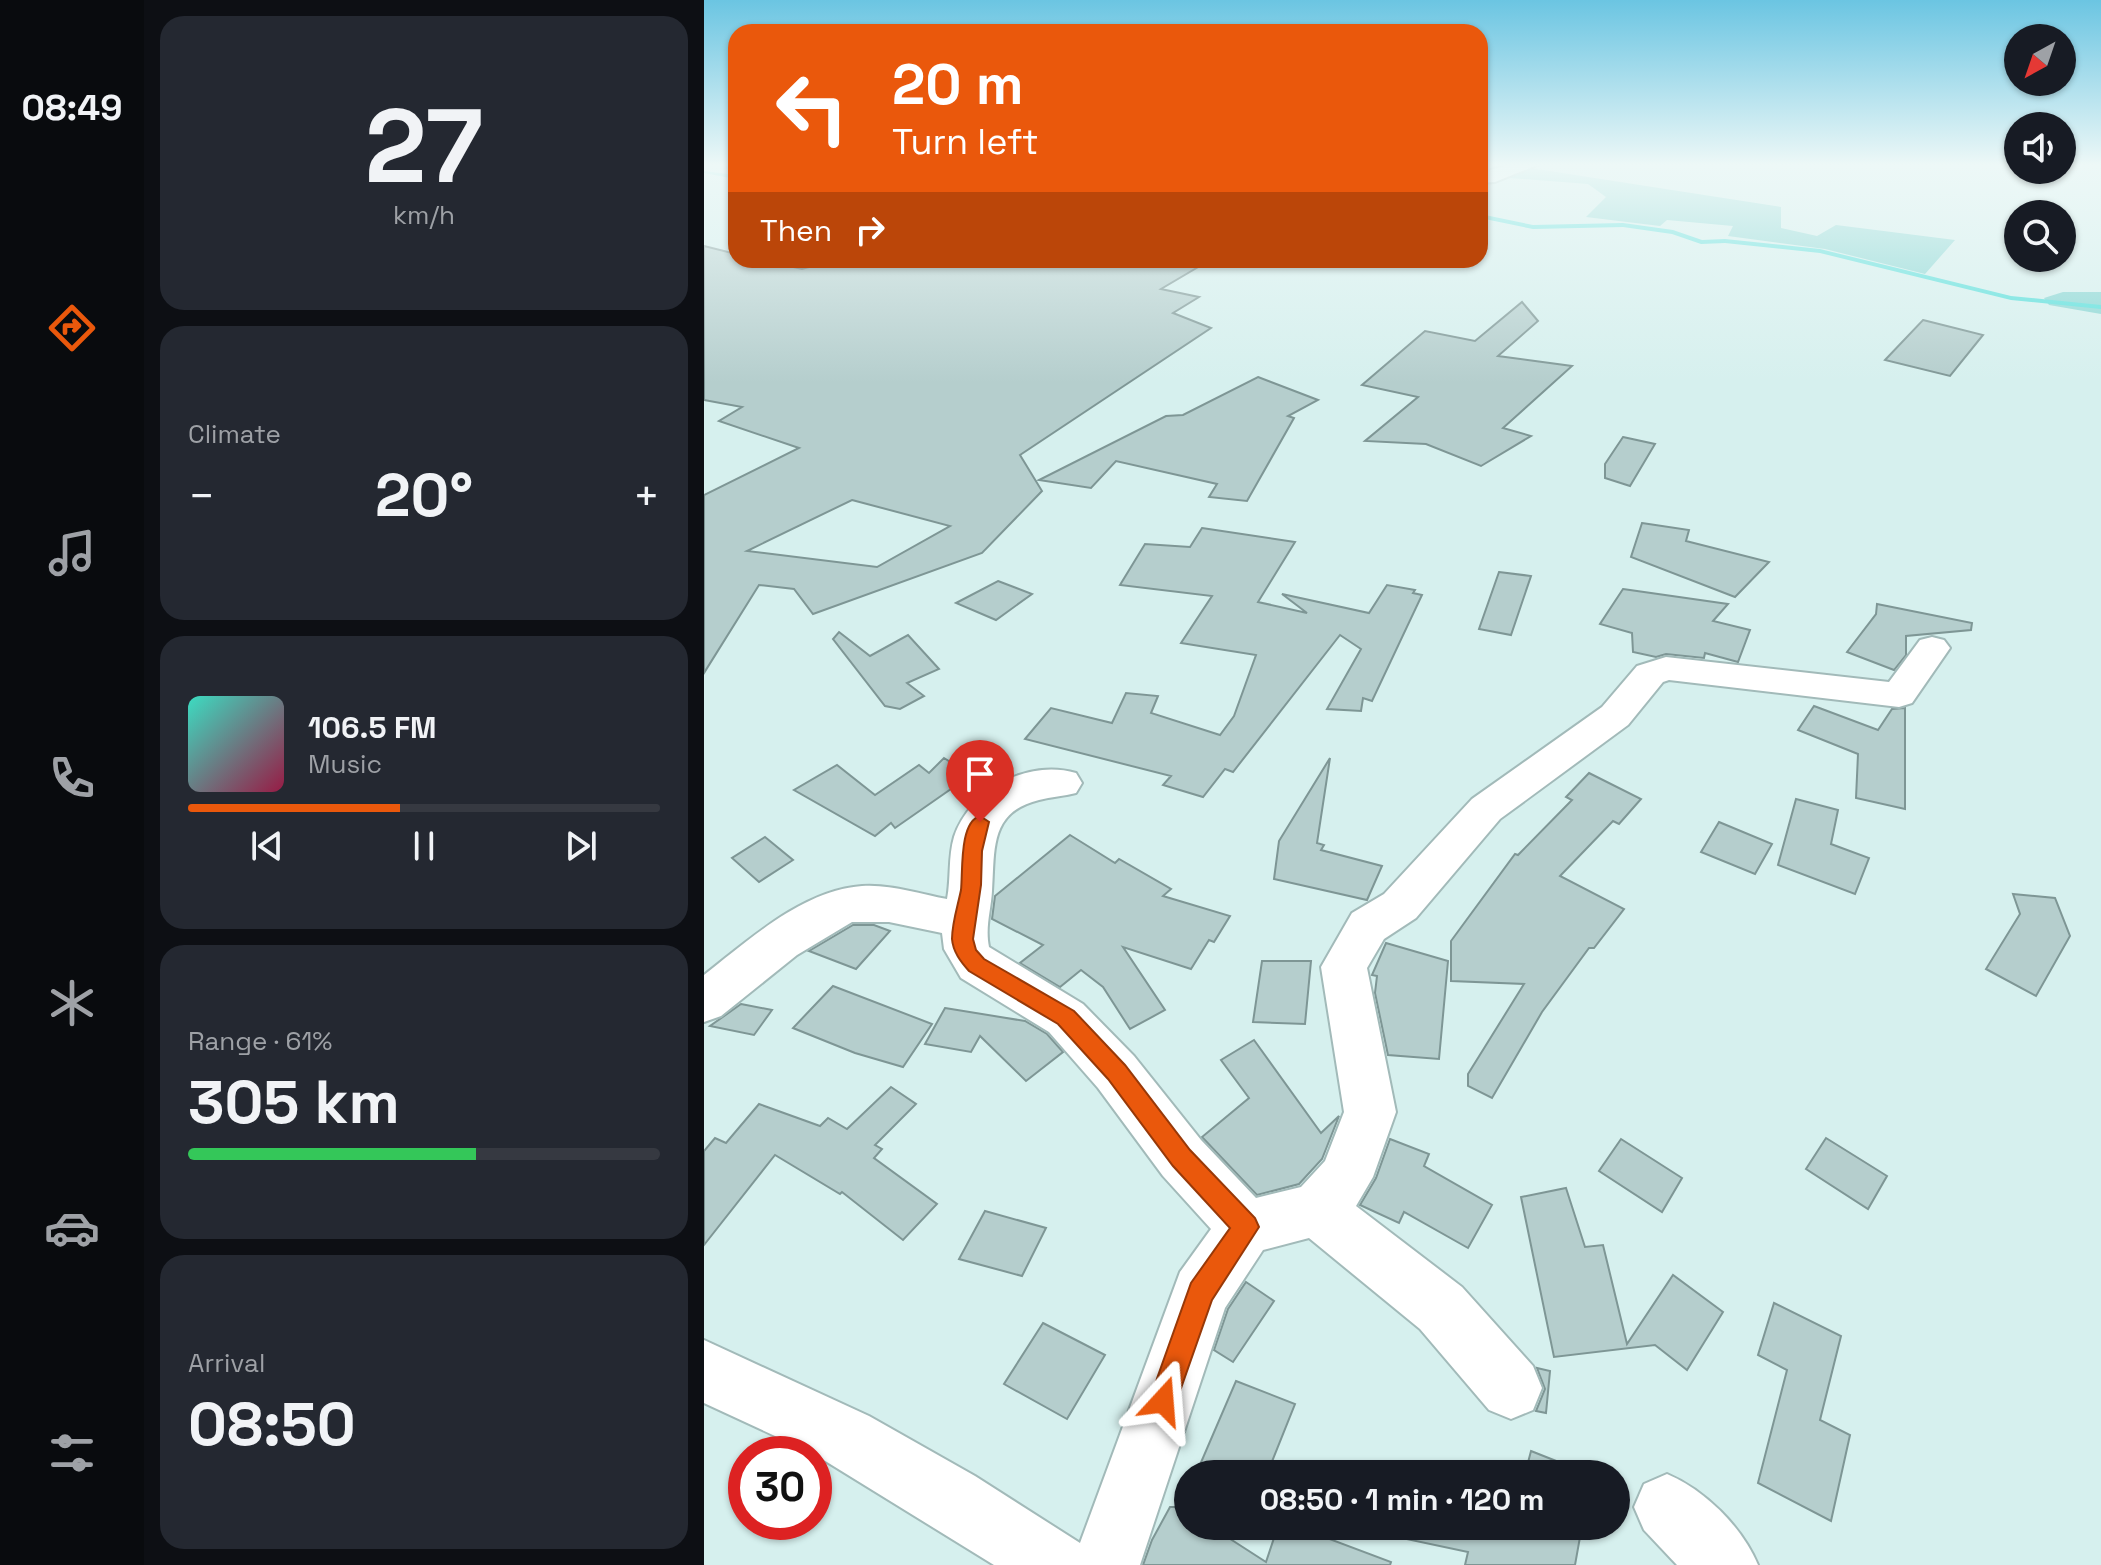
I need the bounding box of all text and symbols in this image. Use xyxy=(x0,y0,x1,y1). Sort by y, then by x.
north arrow xyxy=(2004,24,2076,96)
map controls xyxy=(2004,24,2076,272)
text: 20 m xyxy=(892,49,1024,120)
icon: left xyxy=(760,56,864,160)
text: 27 xyxy=(365,80,483,212)
text: 08:49 xyxy=(22,85,122,131)
button: sound xyxy=(2004,112,2076,184)
text: Turn left xyxy=(892,119,1039,165)
text: km/h xyxy=(393,198,455,232)
button: search xyxy=(2004,200,2076,272)
icon: right xyxy=(848,208,892,252)
text: Then xyxy=(760,211,832,250)
icon: directions xyxy=(44,300,100,356)
text: Climate xyxy=(188,417,281,451)
text: 20° xyxy=(375,457,473,534)
text: − xyxy=(188,468,215,524)
text: + xyxy=(633,468,660,524)
icon: music xyxy=(44,525,100,581)
text: 106.5 FM xyxy=(308,708,437,747)
pin xyxy=(946,740,1014,822)
text: Music xyxy=(308,747,382,781)
icon: phone xyxy=(44,750,100,806)
icon: arrive xyxy=(958,752,1002,796)
icon: previous xyxy=(245,824,289,868)
icon: pause xyxy=(402,824,446,868)
icon: next xyxy=(559,824,603,868)
icon: climate xyxy=(44,975,100,1031)
text: Range · 61% xyxy=(188,1024,332,1058)
text: 305 km xyxy=(188,1064,400,1141)
icon: car xyxy=(44,1200,100,1256)
text: Arrival xyxy=(188,1346,265,1380)
position arrow xyxy=(1121,1359,1205,1443)
text: 08:50 xyxy=(188,1386,356,1463)
icon: filters xyxy=(44,1425,100,1481)
speed limit sign: 30 xyxy=(728,1436,832,1540)
text: 08:50 · 1 min · 120 m xyxy=(1260,1480,1544,1519)

